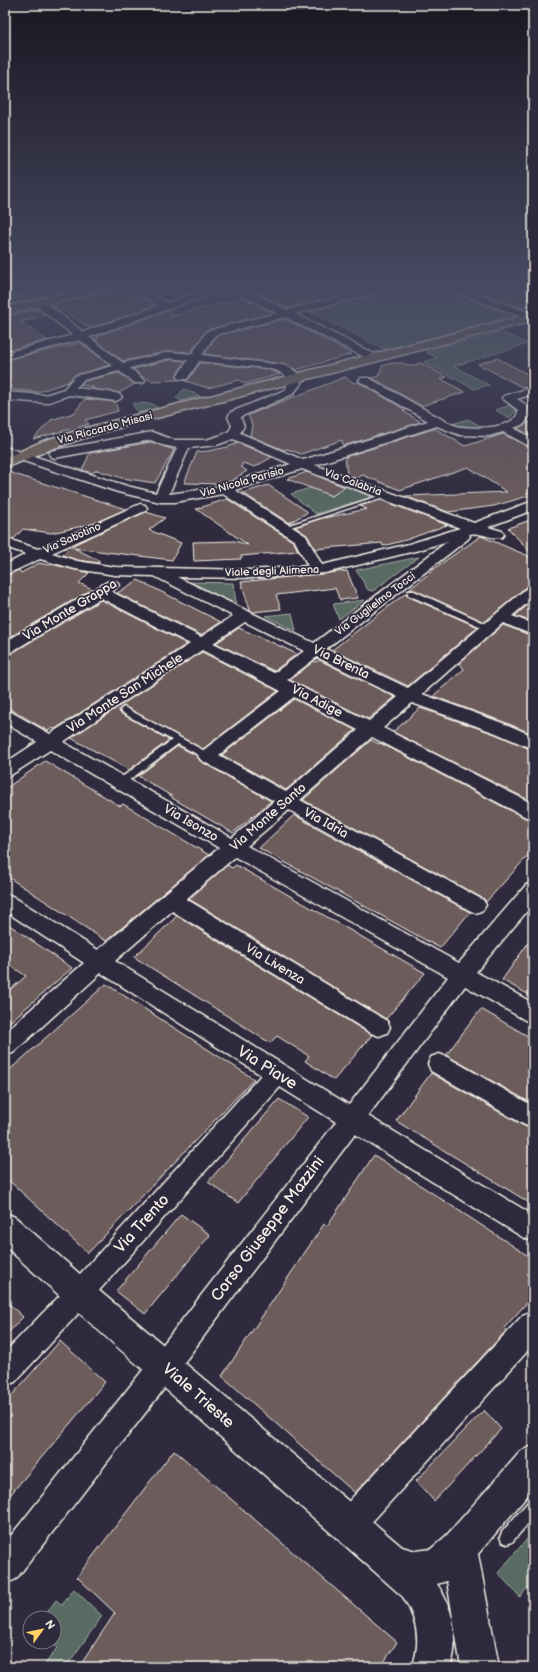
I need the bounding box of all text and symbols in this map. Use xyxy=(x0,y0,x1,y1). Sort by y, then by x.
street label: Via Riccardo Misasi xyxy=(56,409,154,447)
street label: Via Nicola Parisio xyxy=(199,464,285,500)
street label: Via Calabria xyxy=(322,466,384,498)
street label: Via Sabotino xyxy=(41,519,103,557)
street label: Viale degli Alimena xyxy=(225,563,319,579)
street label: Via Guglielmo Tocci xyxy=(332,570,418,638)
street label: Via Monte Grappa xyxy=(20,576,120,644)
street label: Via Brenta xyxy=(310,641,372,683)
street label: Via Monte San Michele xyxy=(64,649,186,737)
street label: Via Adige xyxy=(289,681,346,721)
street label: Via Monte Santo xyxy=(227,779,309,855)
street label: Via Isonzo xyxy=(161,801,221,845)
street label: Via Idria xyxy=(301,804,351,842)
street label: Via Livenza xyxy=(242,940,308,988)
street label: Via Piave xyxy=(234,1042,301,1094)
street label: Corso Giuseppe Mazzini xyxy=(207,1153,329,1305)
street label: Via Trento xyxy=(111,1191,173,1257)
street label: Viale Trieste xyxy=(158,1360,238,1433)
north arrow xyxy=(22,1610,62,1650)
text: N xyxy=(42,1618,58,1632)

